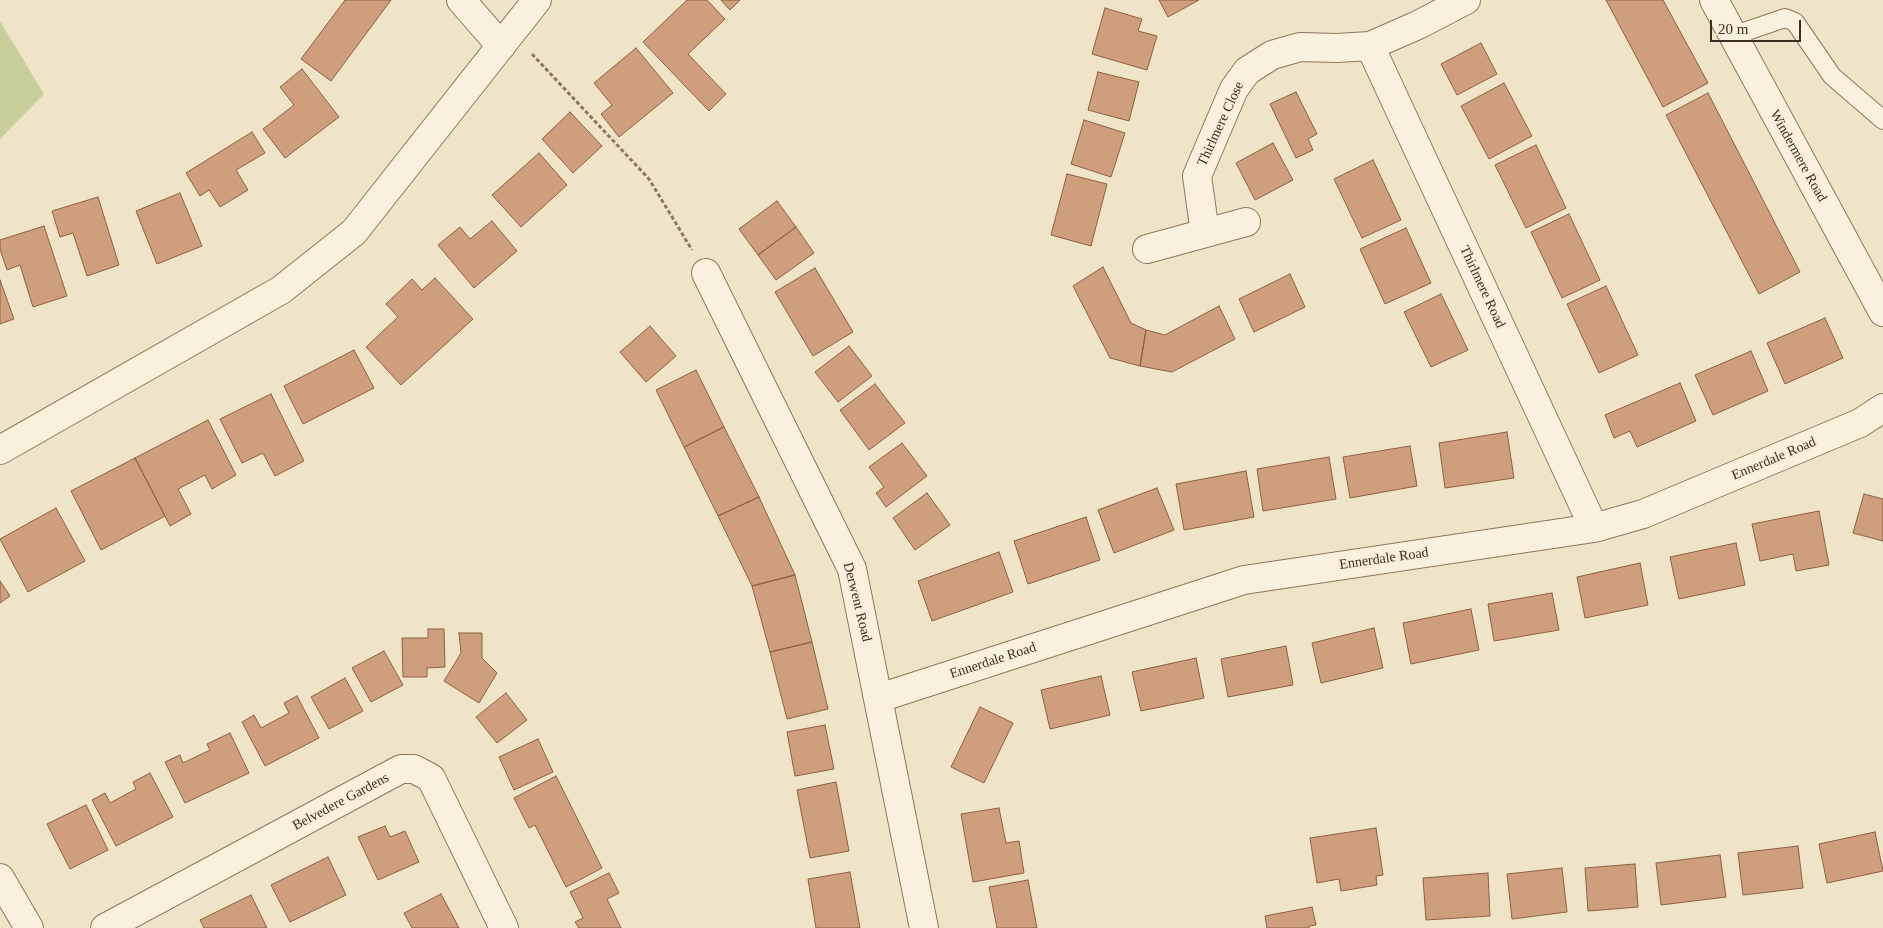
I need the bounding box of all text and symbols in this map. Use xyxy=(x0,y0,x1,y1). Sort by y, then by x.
scale bar xyxy=(1713,10,1804,42)
text: 20 m xyxy=(1718,21,1748,37)
street label: Thirlmere Close xyxy=(1194,79,1248,169)
street label: Windermere Road xyxy=(1766,107,1830,205)
street label: Thirlmere Road xyxy=(1456,243,1508,331)
street label: Ennerdale Road xyxy=(1729,434,1819,484)
street label: Ennerdale Road xyxy=(1338,544,1430,574)
street label: Derwent Road xyxy=(839,561,875,643)
street label: Ennerdale Road xyxy=(948,639,1038,683)
street label: Belvedere Gardens xyxy=(290,769,392,835)

